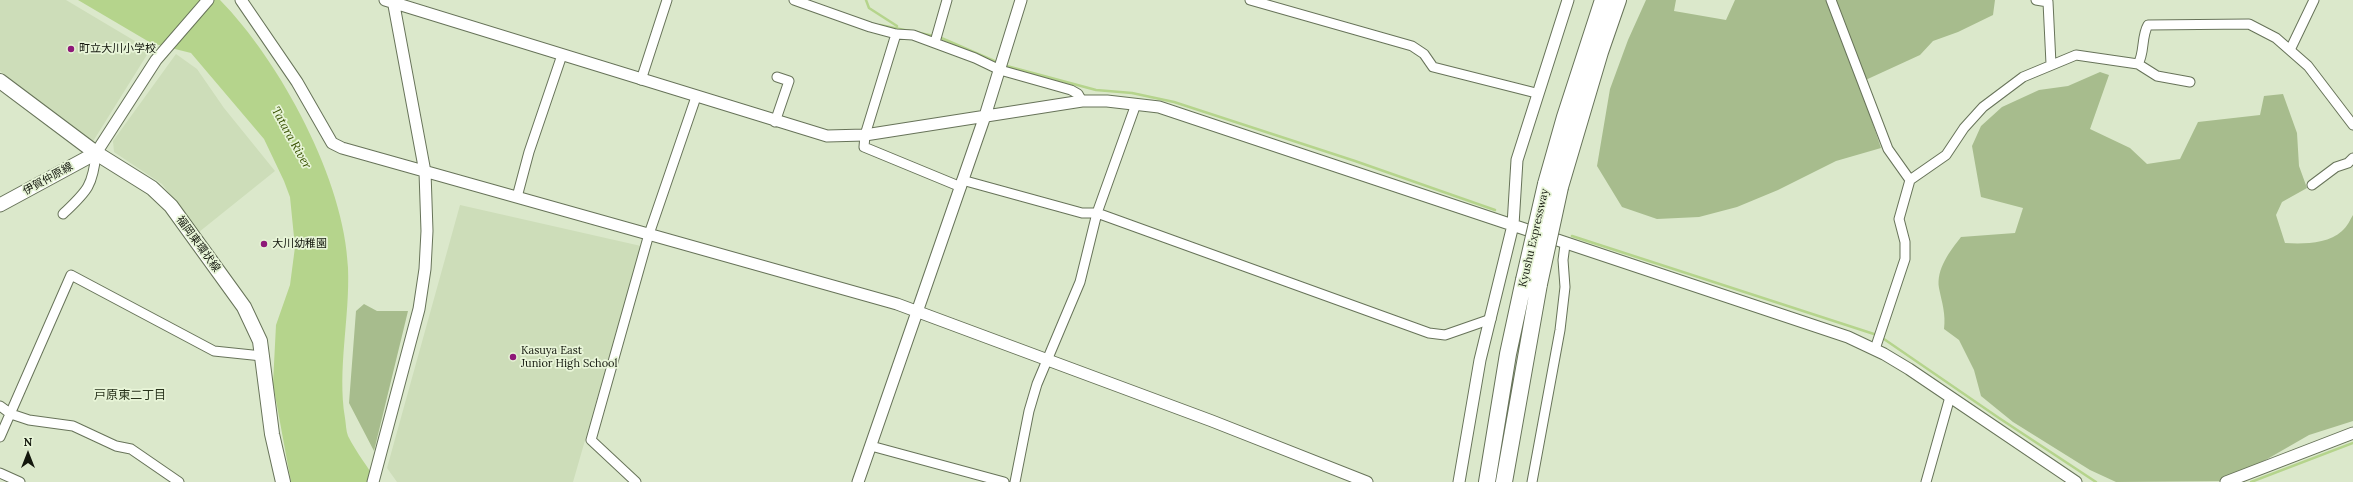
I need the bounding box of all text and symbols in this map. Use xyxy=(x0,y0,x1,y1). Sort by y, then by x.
place label: 町立大川小学校 xyxy=(79,42,156,56)
marker: 町立大川小学校 xyxy=(66,44,76,54)
water label: Tatara River xyxy=(268,105,314,171)
street label: 伊賀仲原線 xyxy=(21,160,75,198)
street label: Kyushu Expressway xyxy=(1516,187,1552,289)
street label: 福岡東環状線 xyxy=(173,213,223,275)
place label: 大川幼稚園 xyxy=(272,237,327,251)
marker: 大川幼稚園 xyxy=(259,239,269,249)
place label: Kasuya East Junior High School xyxy=(521,344,617,370)
marker: Kasuya East Junior High School xyxy=(508,352,518,362)
district label: 戸原東二丁目 xyxy=(94,389,166,403)
north arrow xyxy=(8,434,48,474)
text: N xyxy=(24,435,32,449)

